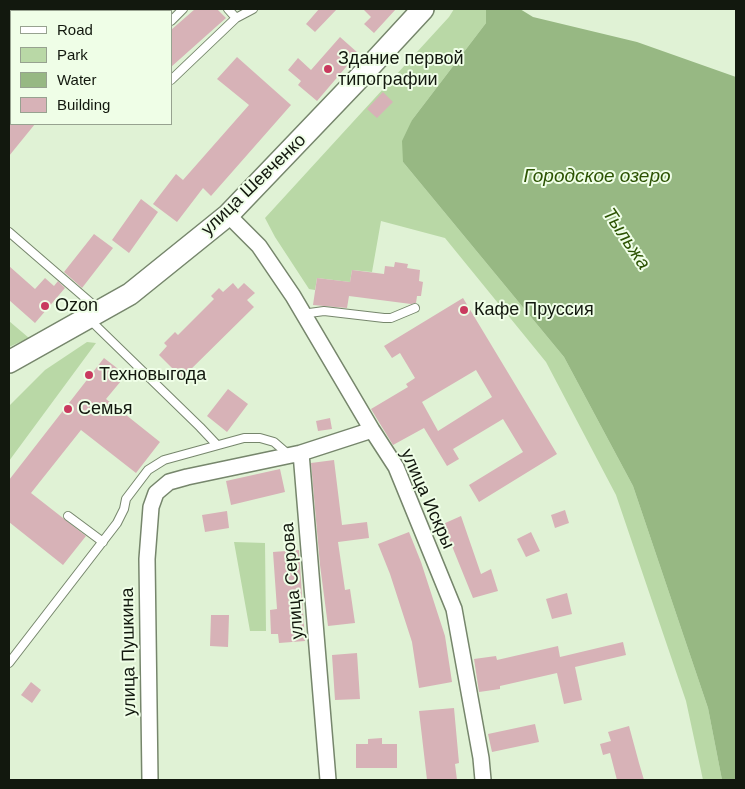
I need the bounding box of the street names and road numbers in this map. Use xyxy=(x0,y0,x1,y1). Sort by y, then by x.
street label: улица Шевченко xyxy=(197,130,311,240)
street label: улица Искры xyxy=(395,446,459,552)
street label: улица Серова xyxy=(277,522,309,640)
street label: улица Пушкина xyxy=(117,587,141,717)

